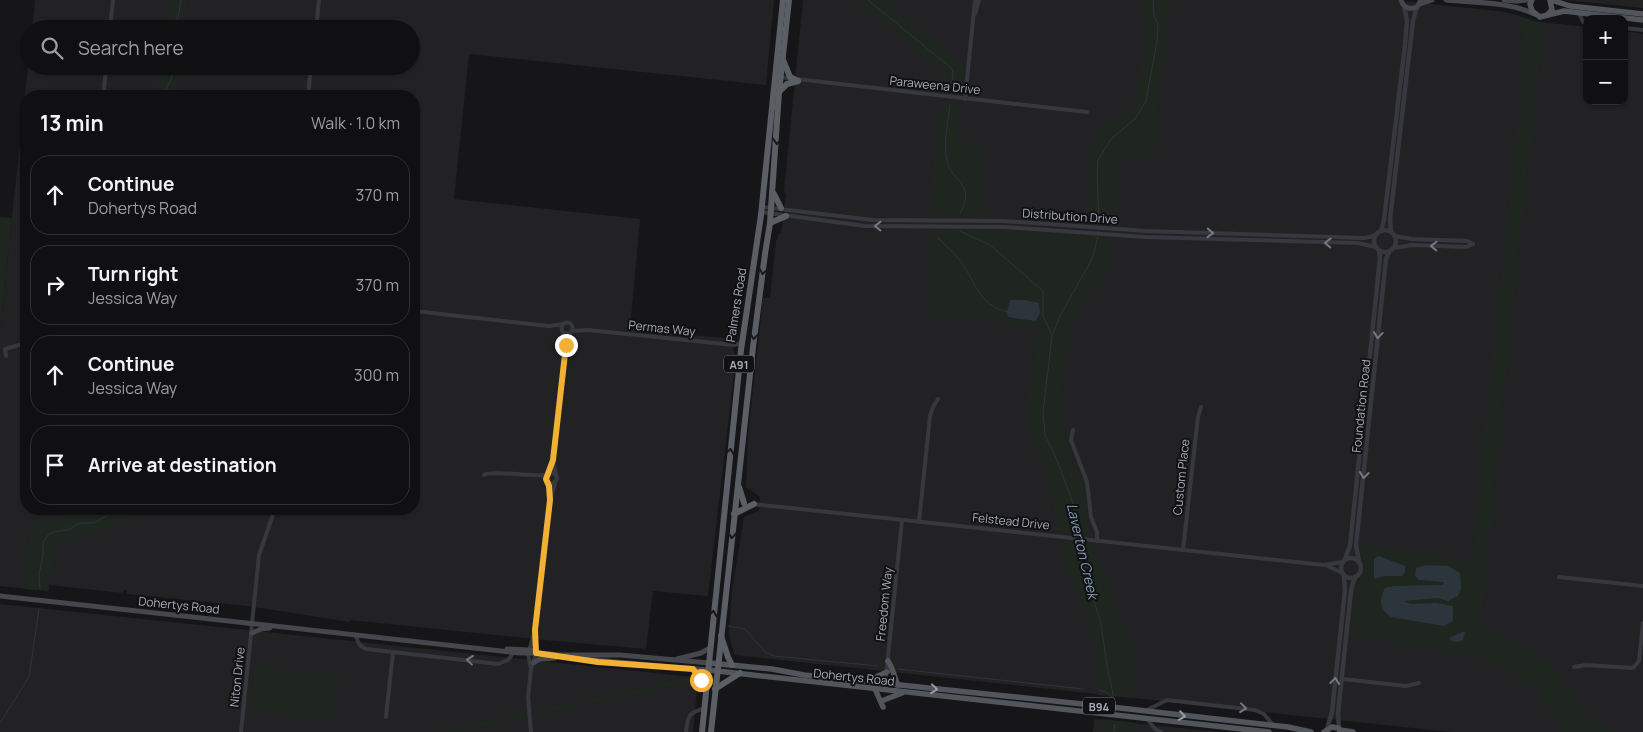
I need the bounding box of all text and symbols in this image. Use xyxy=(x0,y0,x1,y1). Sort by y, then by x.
map controls xyxy=(1583,15,1628,105)
button: + xyxy=(1583,15,1628,60)
search box xyxy=(20,20,420,75)
icon: search xyxy=(38,34,66,62)
text: Search here xyxy=(78,35,184,61)
button: − xyxy=(1583,60,1628,105)
street label: Paraweena Drive xyxy=(889,72,981,98)
text: 13 min xyxy=(40,109,104,137)
text: Walk · 1.0 km xyxy=(311,112,400,134)
one-way arrow xyxy=(771,137,782,145)
text: Continue xyxy=(88,171,174,197)
icon: ahead xyxy=(41,181,69,209)
text: 370 m xyxy=(356,184,399,206)
text: Dohertys Road xyxy=(88,197,197,219)
street label: Distribution Drive xyxy=(1022,204,1118,228)
one-way arrow xyxy=(873,221,881,231)
one-way arrow xyxy=(1207,228,1215,239)
one-way arrow xyxy=(1323,238,1331,248)
one-way arrow xyxy=(1429,241,1437,251)
text: Turn right xyxy=(88,261,178,287)
street label: Palmers Road xyxy=(722,267,750,343)
one-way arrow xyxy=(758,267,768,275)
icon: right xyxy=(41,271,69,299)
text: 370 m xyxy=(356,274,399,296)
text: Jessica Way xyxy=(88,287,177,309)
street label: Permas Way xyxy=(628,316,697,340)
one-way arrow xyxy=(1373,331,1384,339)
one-way arrow xyxy=(750,332,760,340)
route end xyxy=(555,334,578,357)
text: Continue xyxy=(88,351,174,377)
road number: A91 xyxy=(724,356,754,372)
street label: Foundation Road xyxy=(1348,359,1374,453)
icon: ahead xyxy=(41,361,69,389)
text: 300 m xyxy=(354,364,399,386)
text: Jessica Way xyxy=(88,377,177,399)
street label: Custom Place xyxy=(1169,438,1193,516)
one-way arrow xyxy=(724,448,735,456)
icon: arrive xyxy=(41,451,69,479)
text: Arrive at destination xyxy=(88,452,277,478)
one-way arrow xyxy=(1359,472,1370,480)
water label: Laverton Creek xyxy=(1063,501,1104,603)
street label: Felstead Drive xyxy=(971,508,1051,534)
one-way arrow xyxy=(727,531,738,539)
street label: Freedom Way xyxy=(872,565,896,642)
street label: Dohertys Road xyxy=(137,592,221,618)
one-way arrow xyxy=(707,610,718,618)
street label: Niton Drive xyxy=(225,646,249,708)
one-way arrow xyxy=(465,655,473,666)
street label: Dohertys Road xyxy=(812,664,896,690)
route start xyxy=(690,669,713,692)
one-way arrow xyxy=(1329,677,1340,685)
one-way arrow xyxy=(930,683,938,694)
road number: B94 xyxy=(1083,698,1115,714)
one-way arrow xyxy=(1240,703,1248,714)
one-way arrow xyxy=(1179,710,1187,721)

